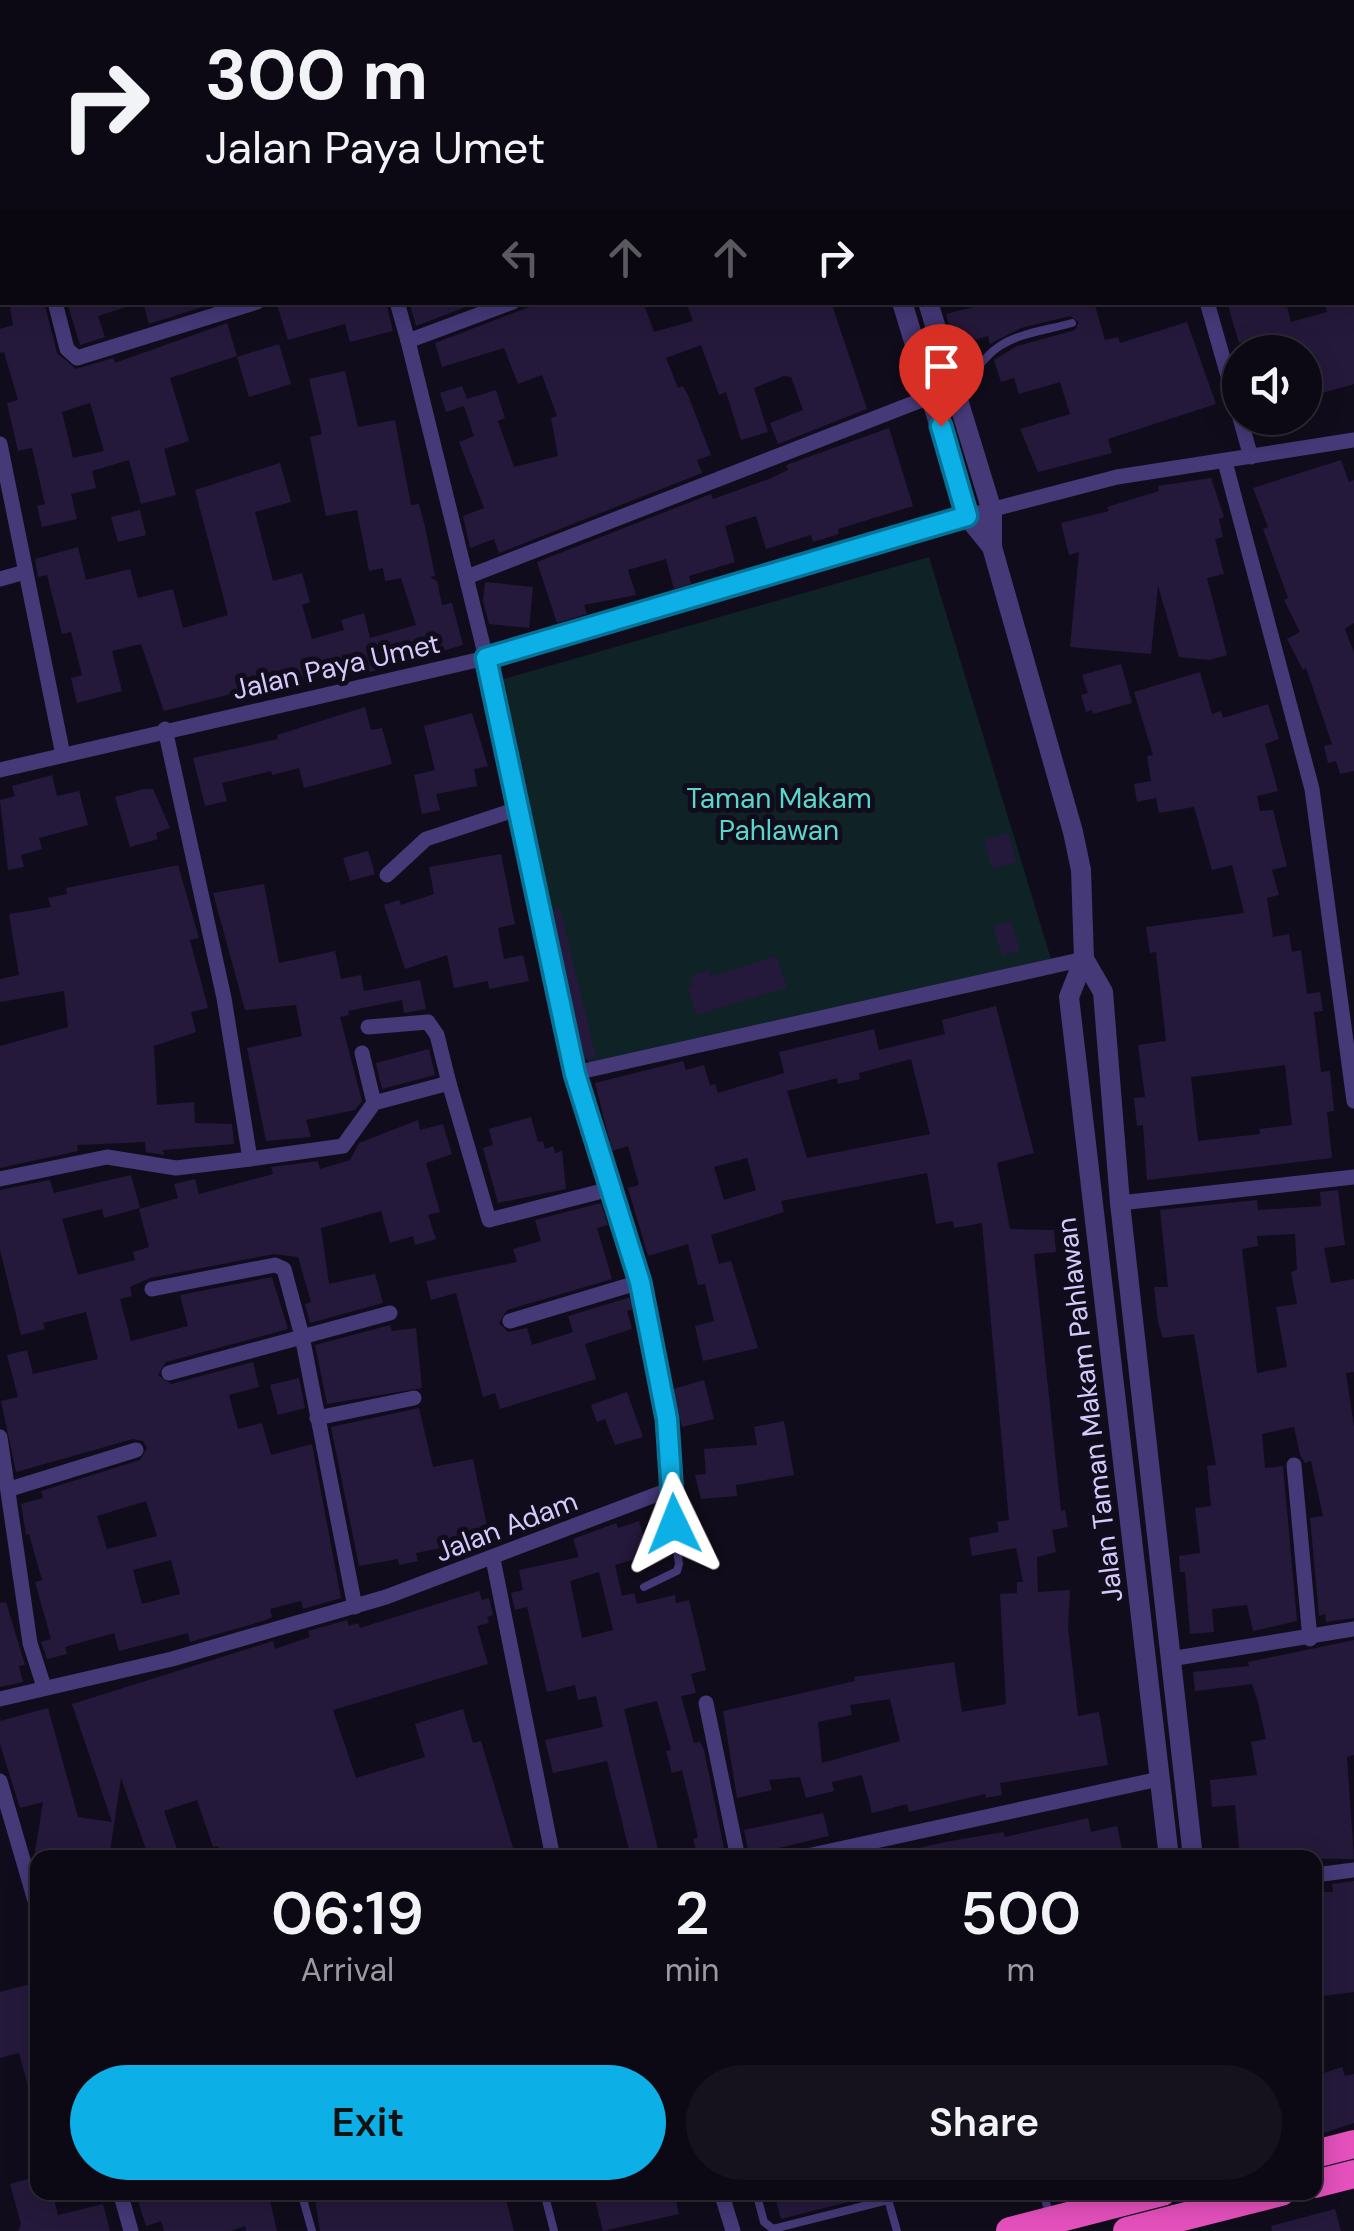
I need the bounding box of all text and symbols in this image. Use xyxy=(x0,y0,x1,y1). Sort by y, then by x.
text: 300 m xyxy=(205,30,428,121)
icon: right xyxy=(40,40,170,170)
text: Jalan Paya Umet xyxy=(205,118,545,177)
icon: left xyxy=(493,230,548,285)
icon: ahead xyxy=(598,230,653,285)
icon: ahead xyxy=(703,230,758,285)
icon: right xyxy=(808,230,863,285)
pin xyxy=(899,324,984,427)
map controls xyxy=(1222,335,1322,435)
button: sound xyxy=(1222,335,1322,435)
icon: arrive xyxy=(914,339,969,394)
street label: Jalan Paya Umet xyxy=(229,625,443,708)
park label: Taman Makam Pahlawan xyxy=(686,780,872,849)
street label: Jalan Taman Makam Pahlawan xyxy=(1048,1215,1131,1605)
position arrow xyxy=(622,1472,726,1576)
street label: Jalan Adam xyxy=(430,1482,583,1571)
text: 06:19 xyxy=(271,1874,424,1953)
text: 2 xyxy=(675,1874,709,1953)
text: 500 xyxy=(960,1874,1081,1953)
text: Arrival xyxy=(301,1949,394,1991)
text: min xyxy=(665,1949,719,1991)
text: m xyxy=(1006,1949,1035,1991)
button: Exit xyxy=(70,2065,666,2180)
button: Share xyxy=(686,2065,1282,2180)

